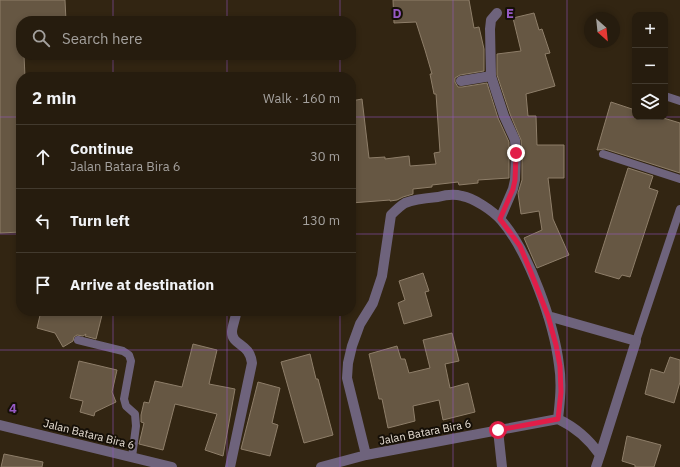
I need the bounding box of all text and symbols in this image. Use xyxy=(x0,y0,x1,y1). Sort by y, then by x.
text: D xyxy=(392,5,402,22)
text: E xyxy=(506,5,514,22)
north arrow xyxy=(584,12,620,48)
map controls xyxy=(632,12,668,120)
button: + xyxy=(632,12,668,48)
search box xyxy=(16,16,356,60)
icon: search xyxy=(30,27,52,49)
text: Search here xyxy=(62,29,142,48)
button: − xyxy=(632,48,668,84)
button: layers xyxy=(632,84,668,120)
text: 2 min xyxy=(32,87,76,109)
text: Walk · 160 m xyxy=(263,90,340,107)
text: Continue xyxy=(70,139,134,158)
route end xyxy=(507,144,525,162)
icon: ahead xyxy=(32,146,54,168)
text: 30 m xyxy=(310,148,340,165)
text: Jalan Batara Bira 6 xyxy=(70,158,180,175)
icon: left xyxy=(32,210,54,232)
text: Turn left xyxy=(70,211,130,230)
text: 130 m xyxy=(302,212,340,229)
icon: arrive xyxy=(32,274,54,296)
text: Arrive at destination xyxy=(70,275,214,294)
text: 4 xyxy=(9,400,17,417)
street label: Jalan Batara Bira 6 xyxy=(42,416,136,452)
street label: Jalan Batara Bira 6 xyxy=(378,416,472,448)
route start xyxy=(489,421,507,439)

